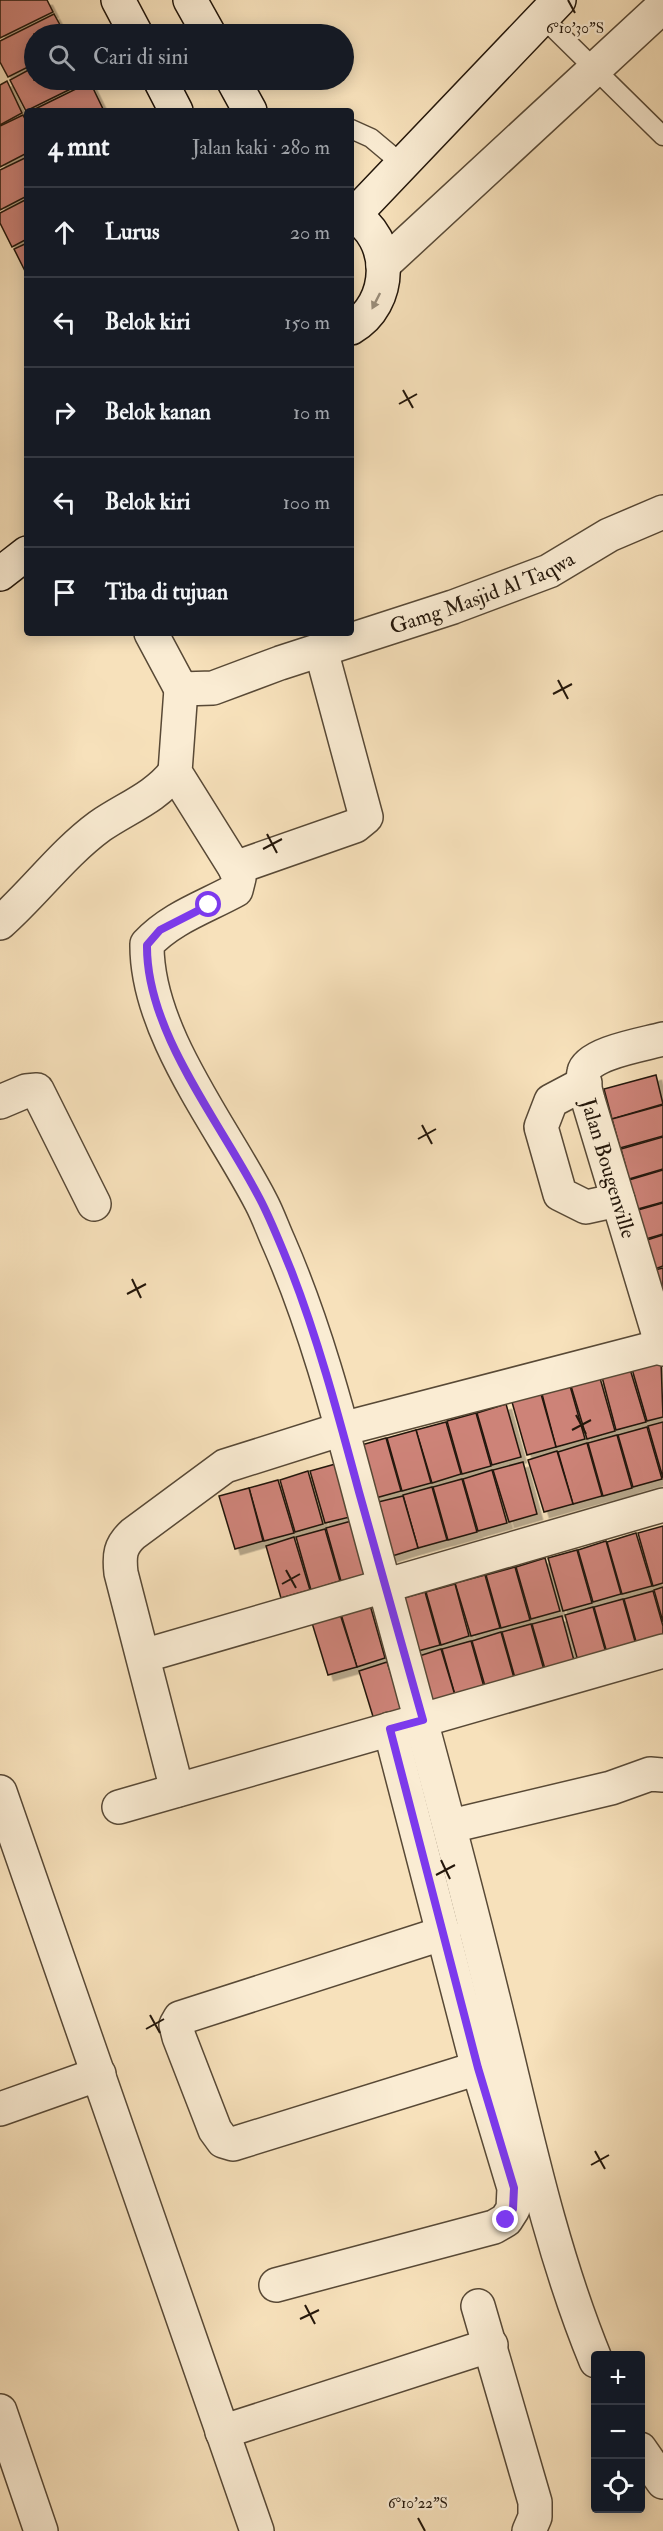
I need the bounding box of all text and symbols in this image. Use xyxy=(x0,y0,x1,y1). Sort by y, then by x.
text: 6°10'30"S xyxy=(546,19,604,38)
search box xyxy=(24,24,354,90)
icon: search xyxy=(45,41,78,74)
text: Cari di sini xyxy=(93,43,189,71)
text: 4 mnt xyxy=(48,131,109,163)
text: Jalan kaki · 280 m xyxy=(192,135,330,160)
icon: ahead xyxy=(48,216,81,249)
text: Lurus xyxy=(105,218,159,246)
text: 20 m xyxy=(290,220,330,245)
one-way arrow xyxy=(371,292,381,310)
icon: left xyxy=(48,306,81,339)
text: Belok kiri xyxy=(105,308,190,336)
text: 150 m xyxy=(284,310,330,335)
icon: right xyxy=(48,396,81,429)
text: Belok kanan xyxy=(105,398,211,426)
text: 10 m xyxy=(293,400,330,425)
icon: left xyxy=(48,486,81,519)
text: Belok kiri xyxy=(105,488,190,516)
text: 100 m xyxy=(283,490,330,515)
street label: Gamg Masjid Al Taqwa xyxy=(386,545,580,640)
icon: arrive xyxy=(48,576,81,609)
text: Tiba di tujuan xyxy=(105,578,228,606)
route start xyxy=(195,891,221,917)
street label: Jalan Bougenville xyxy=(575,1094,642,1242)
route end xyxy=(492,2206,518,2232)
map controls xyxy=(591,2351,645,2513)
button: + xyxy=(591,2351,645,2405)
button: − xyxy=(591,2405,645,2459)
button: locate xyxy=(591,2459,645,2513)
text: 6°10'22"S xyxy=(388,2494,448,2513)

